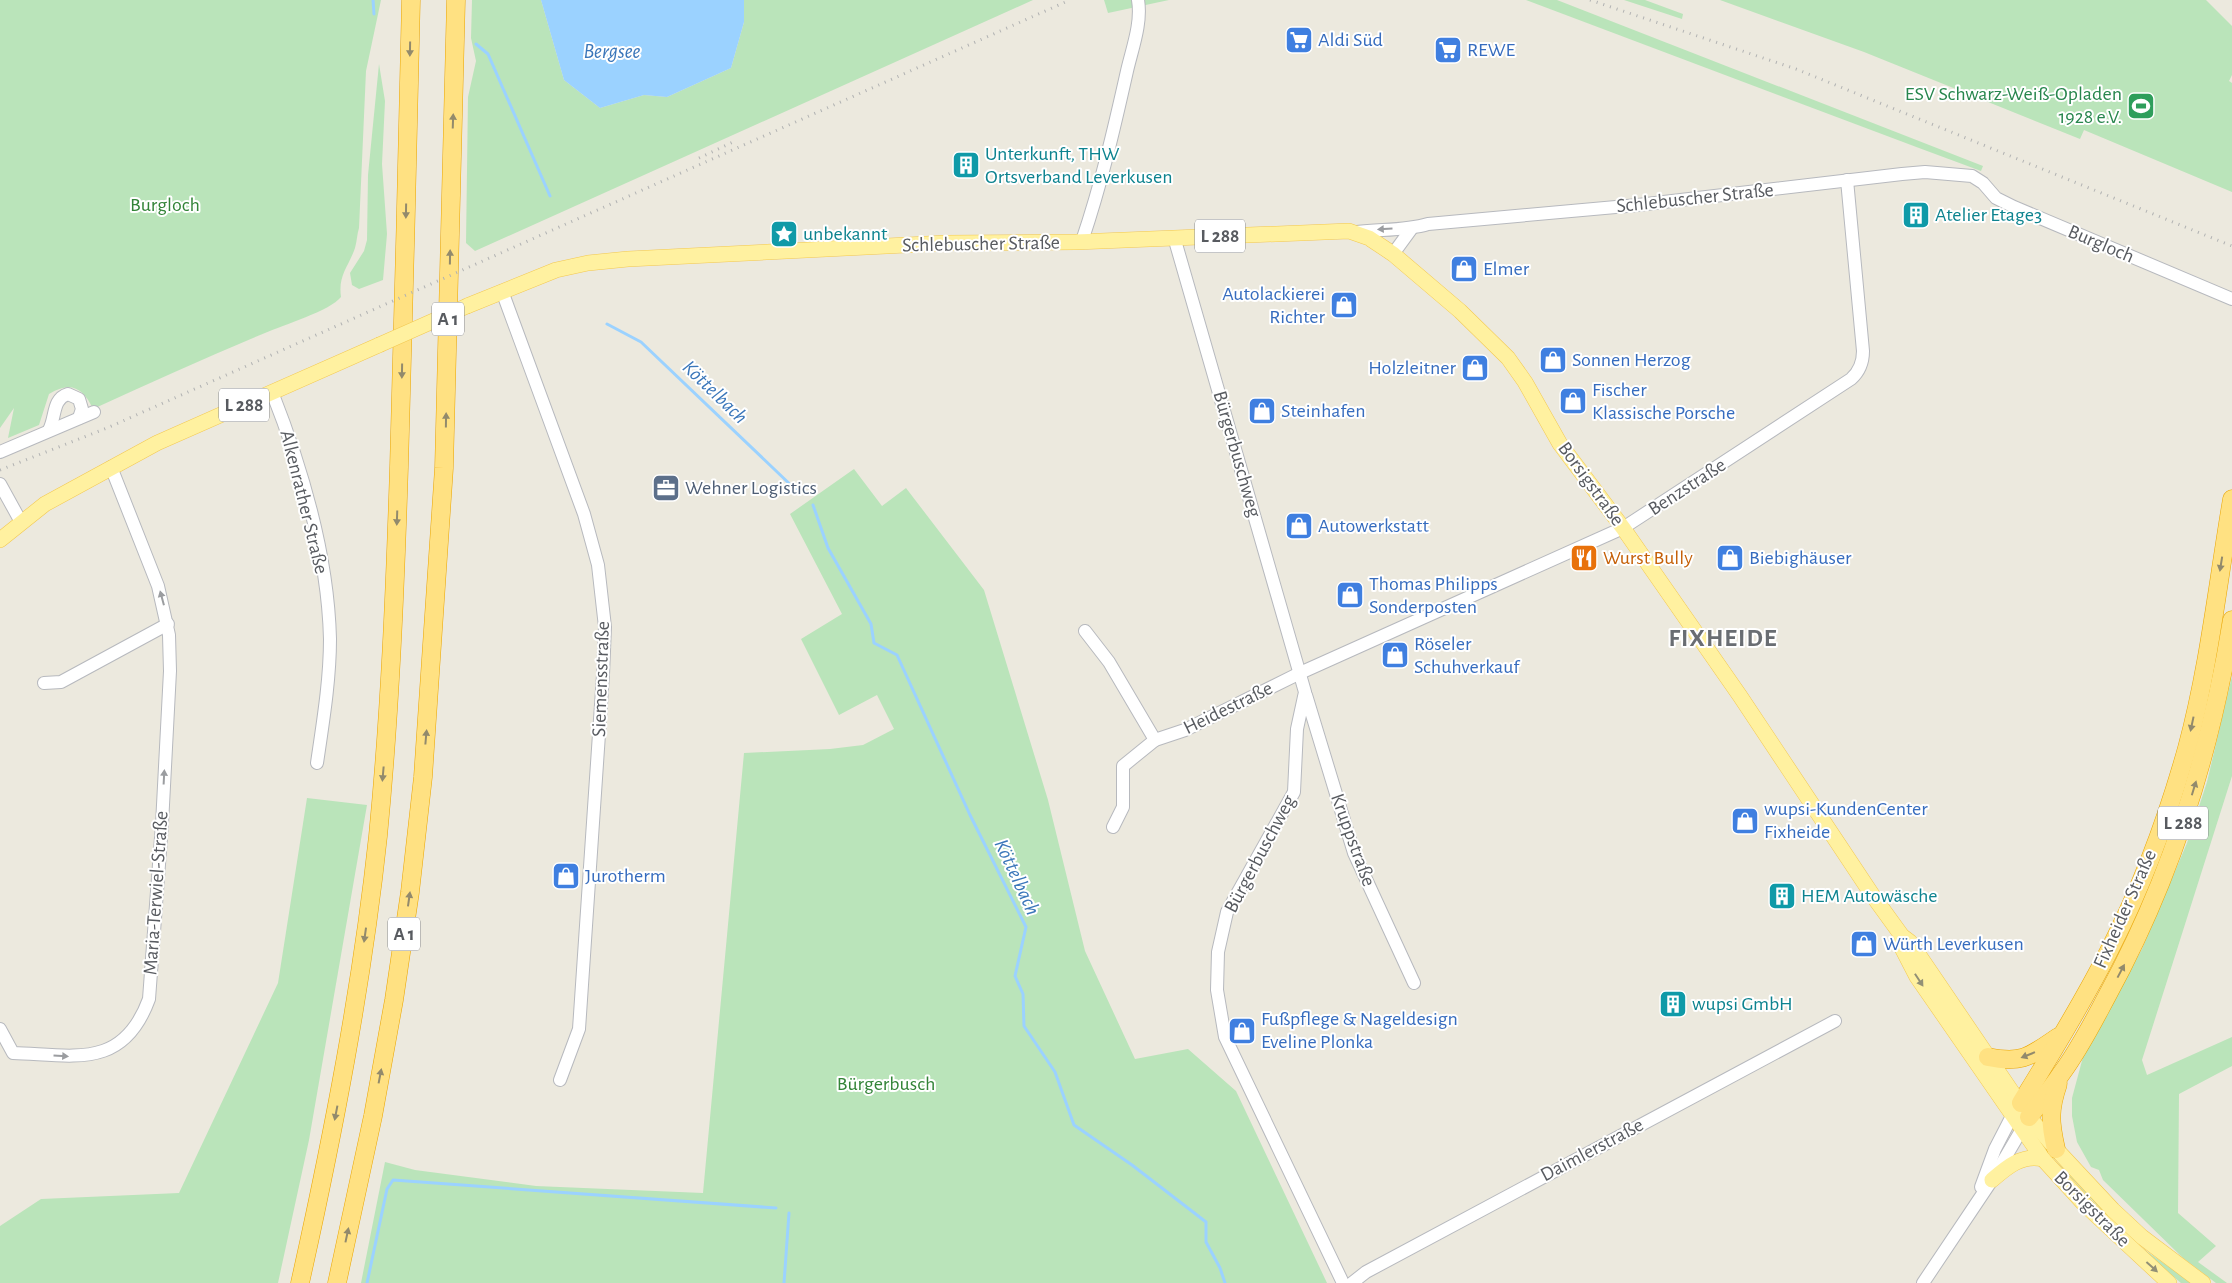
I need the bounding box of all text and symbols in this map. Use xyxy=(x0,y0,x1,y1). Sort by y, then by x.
supermarket icon: Aldi Süd xyxy=(1284,25,1314,55)
place label: Aldi Süd xyxy=(1318,30,1383,50)
supermarket icon: REWE xyxy=(1433,35,1463,65)
place label: REWE xyxy=(1467,40,1516,60)
one-way arrow xyxy=(405,41,413,57)
water label: Bergsee xyxy=(583,41,641,62)
place label: ESV Schwarz-Weiß-Opladen 1928 e.V. xyxy=(1905,84,2122,127)
sports icon: ESV Schwarz-Weiß-Opladen 1928 e.V. xyxy=(2126,91,2156,121)
one-way arrow xyxy=(449,113,457,129)
place label: Unterkunft, THW Ortsverband Leverkusen xyxy=(985,144,1173,187)
building icon: Unterkunft, THW Ortsverband Leverkusen xyxy=(951,150,981,180)
street label: Schlebuscher Straße xyxy=(1615,180,1775,216)
park label: Burgloch xyxy=(130,195,200,215)
building icon: Atelier Etage3 xyxy=(1901,200,1931,230)
one-way arrow xyxy=(401,203,409,219)
place label: Atelier Etage3 xyxy=(1935,205,2042,225)
place icon: unbekannt xyxy=(769,219,799,249)
road number: L 288 xyxy=(1195,220,1245,252)
street label: Burgloch xyxy=(2065,221,2137,267)
place label: unbekannt xyxy=(803,224,888,244)
one-way arrow xyxy=(1377,225,1393,233)
street label: Schlebuscher Straße xyxy=(902,233,1060,255)
one-way arrow xyxy=(446,249,454,265)
shop icon: Elmer xyxy=(1449,254,1479,284)
place label: Elmer xyxy=(1483,259,1530,279)
place label: Autolackierei Richter xyxy=(1222,284,1326,327)
shop icon: Autolackierei Richter xyxy=(1329,290,1359,320)
road number: A 1 xyxy=(432,302,464,336)
shop icon: Sonnen Herzog xyxy=(1538,345,1568,375)
place label: Sonnen Herzog xyxy=(1572,350,1691,370)
shop icon: Holzleitner xyxy=(1460,353,1490,383)
water label: Köttelbach xyxy=(678,356,752,428)
place label: Holzleitner xyxy=(1368,358,1457,378)
one-way arrow xyxy=(397,363,405,379)
place label: Fischer Klassische Porsche xyxy=(1592,380,1735,423)
shop icon: Fischer Klassische Porsche xyxy=(1558,386,1588,416)
road number: L 288 xyxy=(219,388,269,422)
street label: Bürgerbuschweg xyxy=(1209,389,1265,520)
shop icon: Steinhafen xyxy=(1247,396,1277,426)
place label: Steinhafen xyxy=(1281,401,1366,421)
one-way arrow xyxy=(442,411,450,427)
street label: Alkenrather Straße xyxy=(276,428,332,576)
street label: Borsigstraße xyxy=(1554,438,1628,530)
street label: Benzstraße xyxy=(1645,455,1729,519)
office icon: Wehner Logistics xyxy=(651,473,681,503)
place label: Wehner Logistics xyxy=(685,478,817,498)
one-way arrow xyxy=(393,510,401,526)
shop icon: Autowerkstatt xyxy=(1284,511,1314,541)
place label: Autowerkstatt xyxy=(1318,516,1429,536)
restaurant icon: Wurst Bully xyxy=(1569,543,1599,573)
shop icon: Biebighäuser xyxy=(1715,543,1745,573)
place label: Wurst Bully xyxy=(1603,548,1693,568)
place label: Biebighäuser xyxy=(1749,548,1852,568)
one-way arrow xyxy=(2217,557,2225,573)
place label: Thomas Philipps Sonderposten xyxy=(1369,574,1498,617)
shop icon: Thomas Philipps Sonderposten xyxy=(1335,580,1365,610)
one-way arrow xyxy=(157,590,165,605)
street label: Siemensstraße xyxy=(589,621,613,737)
district label: FIXHEIDE xyxy=(1669,626,1777,651)
place label: Röseler Schuhverkauf xyxy=(1414,634,1520,677)
shop icon: Röseler Schuhverkauf xyxy=(1380,640,1410,670)
street label: Heidestraße xyxy=(1180,678,1276,738)
one-way arrow xyxy=(2188,716,2196,732)
one-way arrow xyxy=(423,729,431,745)
one-way arrow xyxy=(379,766,387,782)
one-way arrow xyxy=(161,769,169,785)
one-way arrow xyxy=(2190,780,2198,795)
street label: Kruppstraße xyxy=(1327,791,1379,889)
street label: Bürgerbuschweg xyxy=(1221,792,1300,916)
place label: wupsi-KundenCenter Fixheide xyxy=(1764,799,1928,842)
shop icon: wupsi-KundenCenter Fixheide xyxy=(1730,806,1760,836)
road number: L 288 xyxy=(2158,806,2208,840)
street label: Maria-Terwiel-Straße xyxy=(140,810,172,976)
water label: Köttelbach xyxy=(990,836,1044,918)
street label: Fixheider Straße xyxy=(2090,847,2160,971)
shop icon: Jurotherm xyxy=(551,861,581,891)
place label: Jurotherm xyxy=(585,866,666,886)
building icon: HEM Autowäsche xyxy=(1767,881,1797,911)
place label: HEM Autowäsche xyxy=(1801,886,1938,906)
one-way arrow xyxy=(405,890,413,906)
road number: A 1 xyxy=(388,918,420,951)
one-way arrow xyxy=(360,928,368,944)
shop icon: Würth Leverkusen xyxy=(1849,929,1879,959)
place label: Würth Leverkusen xyxy=(1883,934,2024,954)
one-way arrow xyxy=(2117,964,2125,978)
one-way arrow xyxy=(1915,974,1924,987)
building icon: wupsi GmbH xyxy=(1658,989,1688,1019)
place label: wupsi GmbH xyxy=(1692,994,1793,1014)
place label: Fußpflege & Nageldesign Eveline Plonka xyxy=(1261,1009,1458,1052)
shop icon: Fußpflege & Nageldesign Eveline Plonka xyxy=(1227,1016,1257,1046)
one-way arrow xyxy=(2021,1052,2035,1060)
one-way arrow xyxy=(54,1053,70,1061)
one-way arrow xyxy=(376,1069,384,1084)
park label: Bürgerbusch xyxy=(837,1074,935,1094)
one-way arrow xyxy=(331,1105,339,1121)
street label: Daimlerstraße xyxy=(1537,1115,1647,1185)
street label: Borsigstraße xyxy=(2050,1167,2134,1251)
one-way arrow xyxy=(343,1228,351,1243)
one-way arrow xyxy=(2145,1262,2158,1273)

